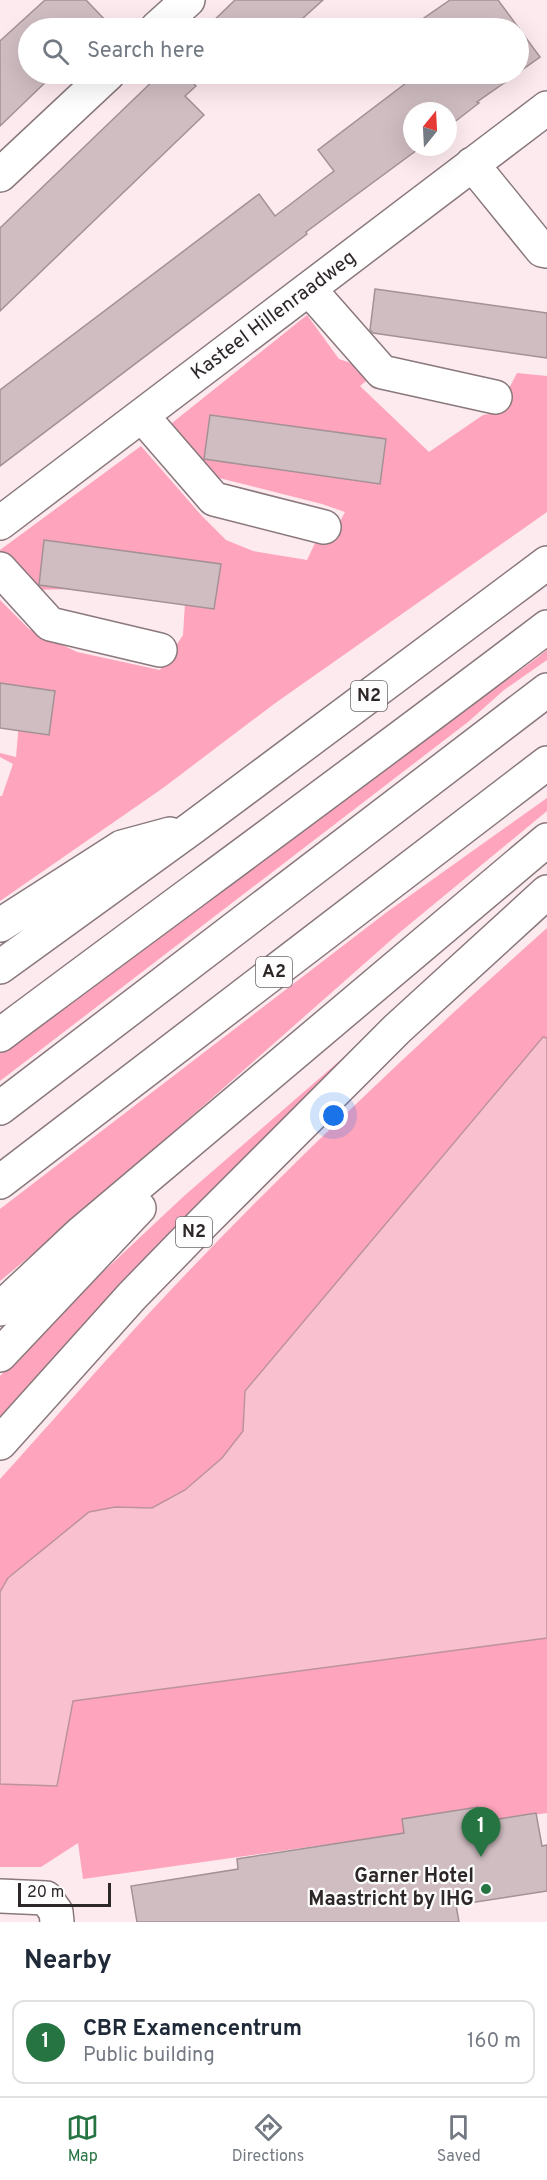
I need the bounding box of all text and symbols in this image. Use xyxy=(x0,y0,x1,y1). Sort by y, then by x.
search box xyxy=(18,18,529,84)
icon: search xyxy=(39,35,72,68)
text: Search here xyxy=(87,38,205,65)
north arrow xyxy=(403,102,457,156)
street label: Kasteel Hillenraadweg xyxy=(186,245,362,387)
road number: N2 xyxy=(351,681,387,711)
road number: A2 xyxy=(256,957,292,987)
your location xyxy=(319,1101,348,1130)
road number: N2 xyxy=(176,1217,212,1247)
pin: 1 xyxy=(462,1808,500,1857)
place label: Garner Hotel Maastricht by IHG xyxy=(308,1864,474,1913)
scale bar xyxy=(18,1880,111,1908)
marker: Garner Hotel Maastricht by IHG xyxy=(479,1882,493,1896)
text: 20 m xyxy=(27,1883,64,1903)
text: Nearby xyxy=(24,1945,112,1978)
text: CBR Examencentrum xyxy=(83,2016,302,2043)
text: 1 xyxy=(42,2029,50,2055)
text: 160 m xyxy=(467,2029,521,2055)
text: Public building xyxy=(83,2043,215,2069)
tab: Map xyxy=(66,2111,99,2167)
tab: Directions xyxy=(232,2111,304,2167)
tab: Saved xyxy=(437,2111,481,2167)

